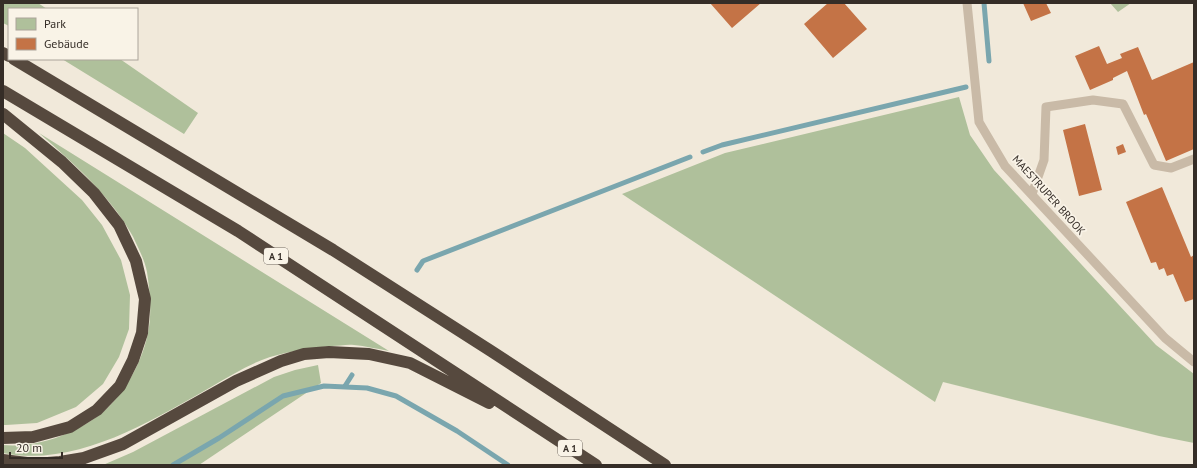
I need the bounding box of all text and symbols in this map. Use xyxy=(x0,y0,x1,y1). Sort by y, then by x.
legend xyxy=(8,8,138,60)
text: Park xyxy=(44,16,66,31)
text: Gebäude xyxy=(44,36,89,51)
street label: MAESTRUPER BROOK xyxy=(1010,152,1089,238)
road number: A 1 xyxy=(264,248,288,264)
scale bar xyxy=(10,434,62,460)
text: 20 m xyxy=(16,440,42,455)
road number: A 1 xyxy=(558,440,582,456)

